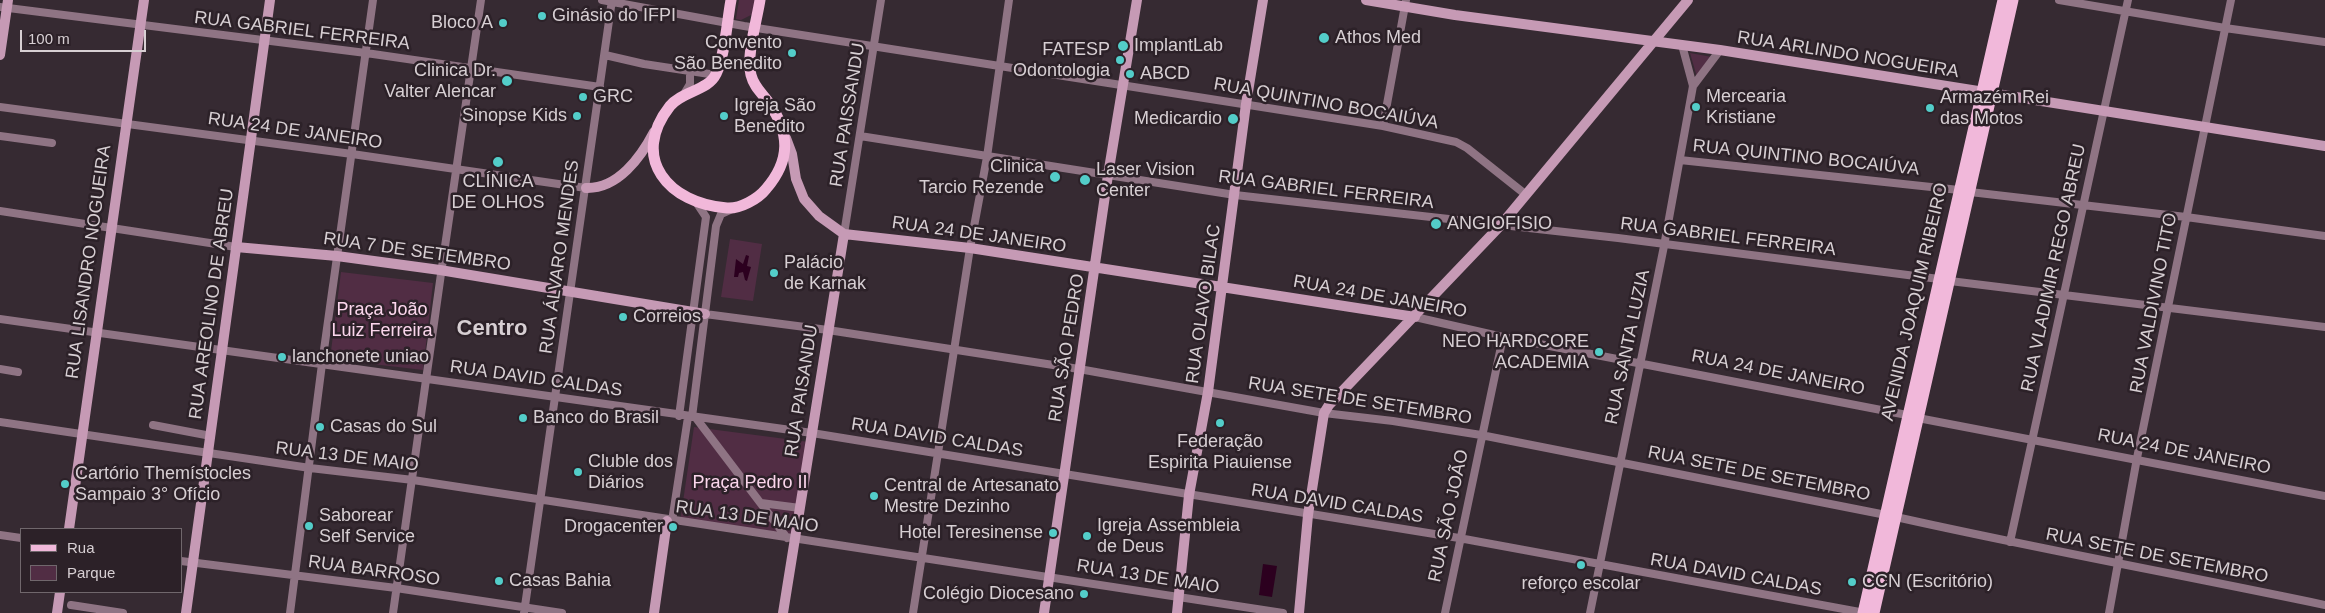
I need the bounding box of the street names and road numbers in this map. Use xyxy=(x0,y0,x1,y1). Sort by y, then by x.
street label: RUA GABRIEL FERREIRA xyxy=(193,7,411,55)
street label: RUA ARLINDO NOGUEIRA xyxy=(1736,27,1960,83)
street label: RUA PAISSANDU xyxy=(826,41,870,189)
street label: RUA QUINTINO BOCAIÚVA xyxy=(1212,74,1440,134)
street label: RUA 24 DE JANEIRO xyxy=(206,108,384,154)
street label: RUA QUINTINO BOCAIÚVA xyxy=(1692,135,1920,181)
street label: RUA VLADIMIR REGO ABREU xyxy=(2017,142,2091,394)
street label: RUA LISANDRO NOGUEIRA xyxy=(62,144,116,380)
street label: RUA ÁLVARO MENDES xyxy=(536,159,584,355)
street label: RUA GABRIEL FERREIRA xyxy=(1217,166,1435,214)
street label: AVENIDA JOAQUIM RIBEIRO xyxy=(1877,181,1953,423)
street label: RUA AREOLINO DE ABREU xyxy=(185,187,239,421)
street label: RUA VALDIVINO TITO xyxy=(2126,211,2182,395)
street label: RUA 24 DE JANEIRO xyxy=(890,212,1068,258)
street label: RUA GABRIEL FERREIRA xyxy=(1619,213,1837,261)
street label: RUA OLAVO BILAC xyxy=(1182,223,1226,385)
street label: RUA 7 DE SETEMBRO xyxy=(322,228,512,276)
street label: RUA SANTA LUZIA xyxy=(1601,268,1655,426)
street label: RUA 24 DE JANEIRO xyxy=(1291,271,1469,323)
street label: RUA SÃO PEDRO xyxy=(1045,272,1089,424)
street label: RUA PAISANDU xyxy=(781,323,823,459)
street label: RUA 24 DE JANEIRO xyxy=(1690,346,1866,400)
street label: RUA DAVID CALDAS xyxy=(448,356,624,402)
street label: RUA SETE DE SETEMBRO xyxy=(1247,373,1473,429)
street label: RUA DAVID CALDAS xyxy=(850,414,1024,462)
street label: RUA 24 DE JANEIRO xyxy=(2096,425,2272,479)
street label: RUA 13 DE MAIO xyxy=(274,438,420,476)
street label: RUA SETE DE SETEMBRO xyxy=(1646,442,1872,506)
street label: RUA SÃO JOÃO xyxy=(1424,448,1474,584)
street label: RUA DAVID CALDAS xyxy=(1250,480,1424,528)
street label: RUA 13 DE MAIO xyxy=(674,496,820,538)
street label: RUA SETE DE SETEMBRO xyxy=(2044,524,2270,588)
street label: RUA DAVID CALDAS xyxy=(1649,549,1823,601)
street label: RUA BARROSO xyxy=(307,551,441,591)
street label: RUA 13 DE MAIO xyxy=(1075,555,1221,599)

